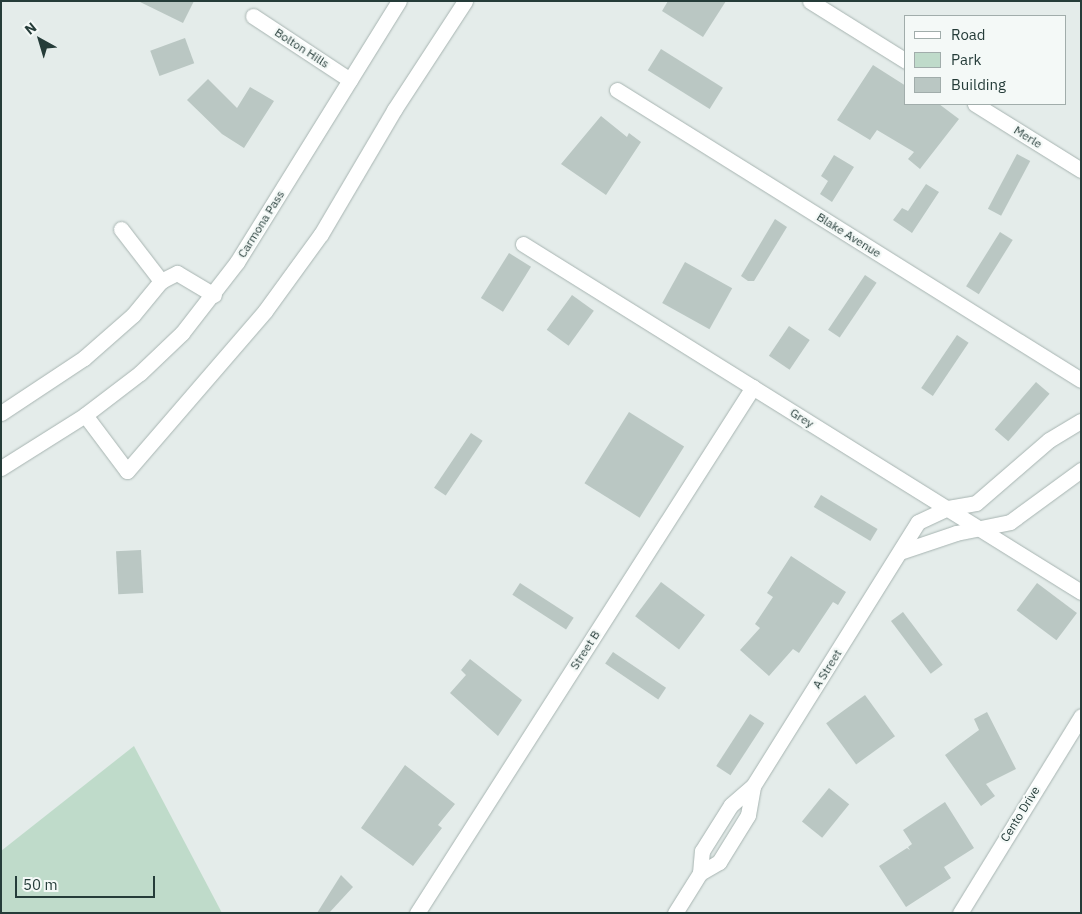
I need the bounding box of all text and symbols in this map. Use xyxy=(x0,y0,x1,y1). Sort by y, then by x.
north arrow xyxy=(15,15,65,65)
legend xyxy=(904,15,1067,105)
text: N xyxy=(21,18,40,39)
street label: Bolton Hills xyxy=(272,25,332,71)
text: Road xyxy=(951,25,986,44)
text: Park xyxy=(951,50,981,69)
text: Building xyxy=(951,75,1006,94)
street label: Merle xyxy=(1011,123,1045,151)
street label: Carmona Pass xyxy=(235,188,287,260)
street label: Blake Avenue xyxy=(814,210,884,260)
street label: Grey xyxy=(787,405,817,431)
street label: Street B xyxy=(567,628,603,672)
street label: A Street xyxy=(809,647,845,691)
street label: Cento Drive xyxy=(997,784,1043,844)
scale bar xyxy=(18,866,158,898)
text: 50 m xyxy=(23,875,58,894)

